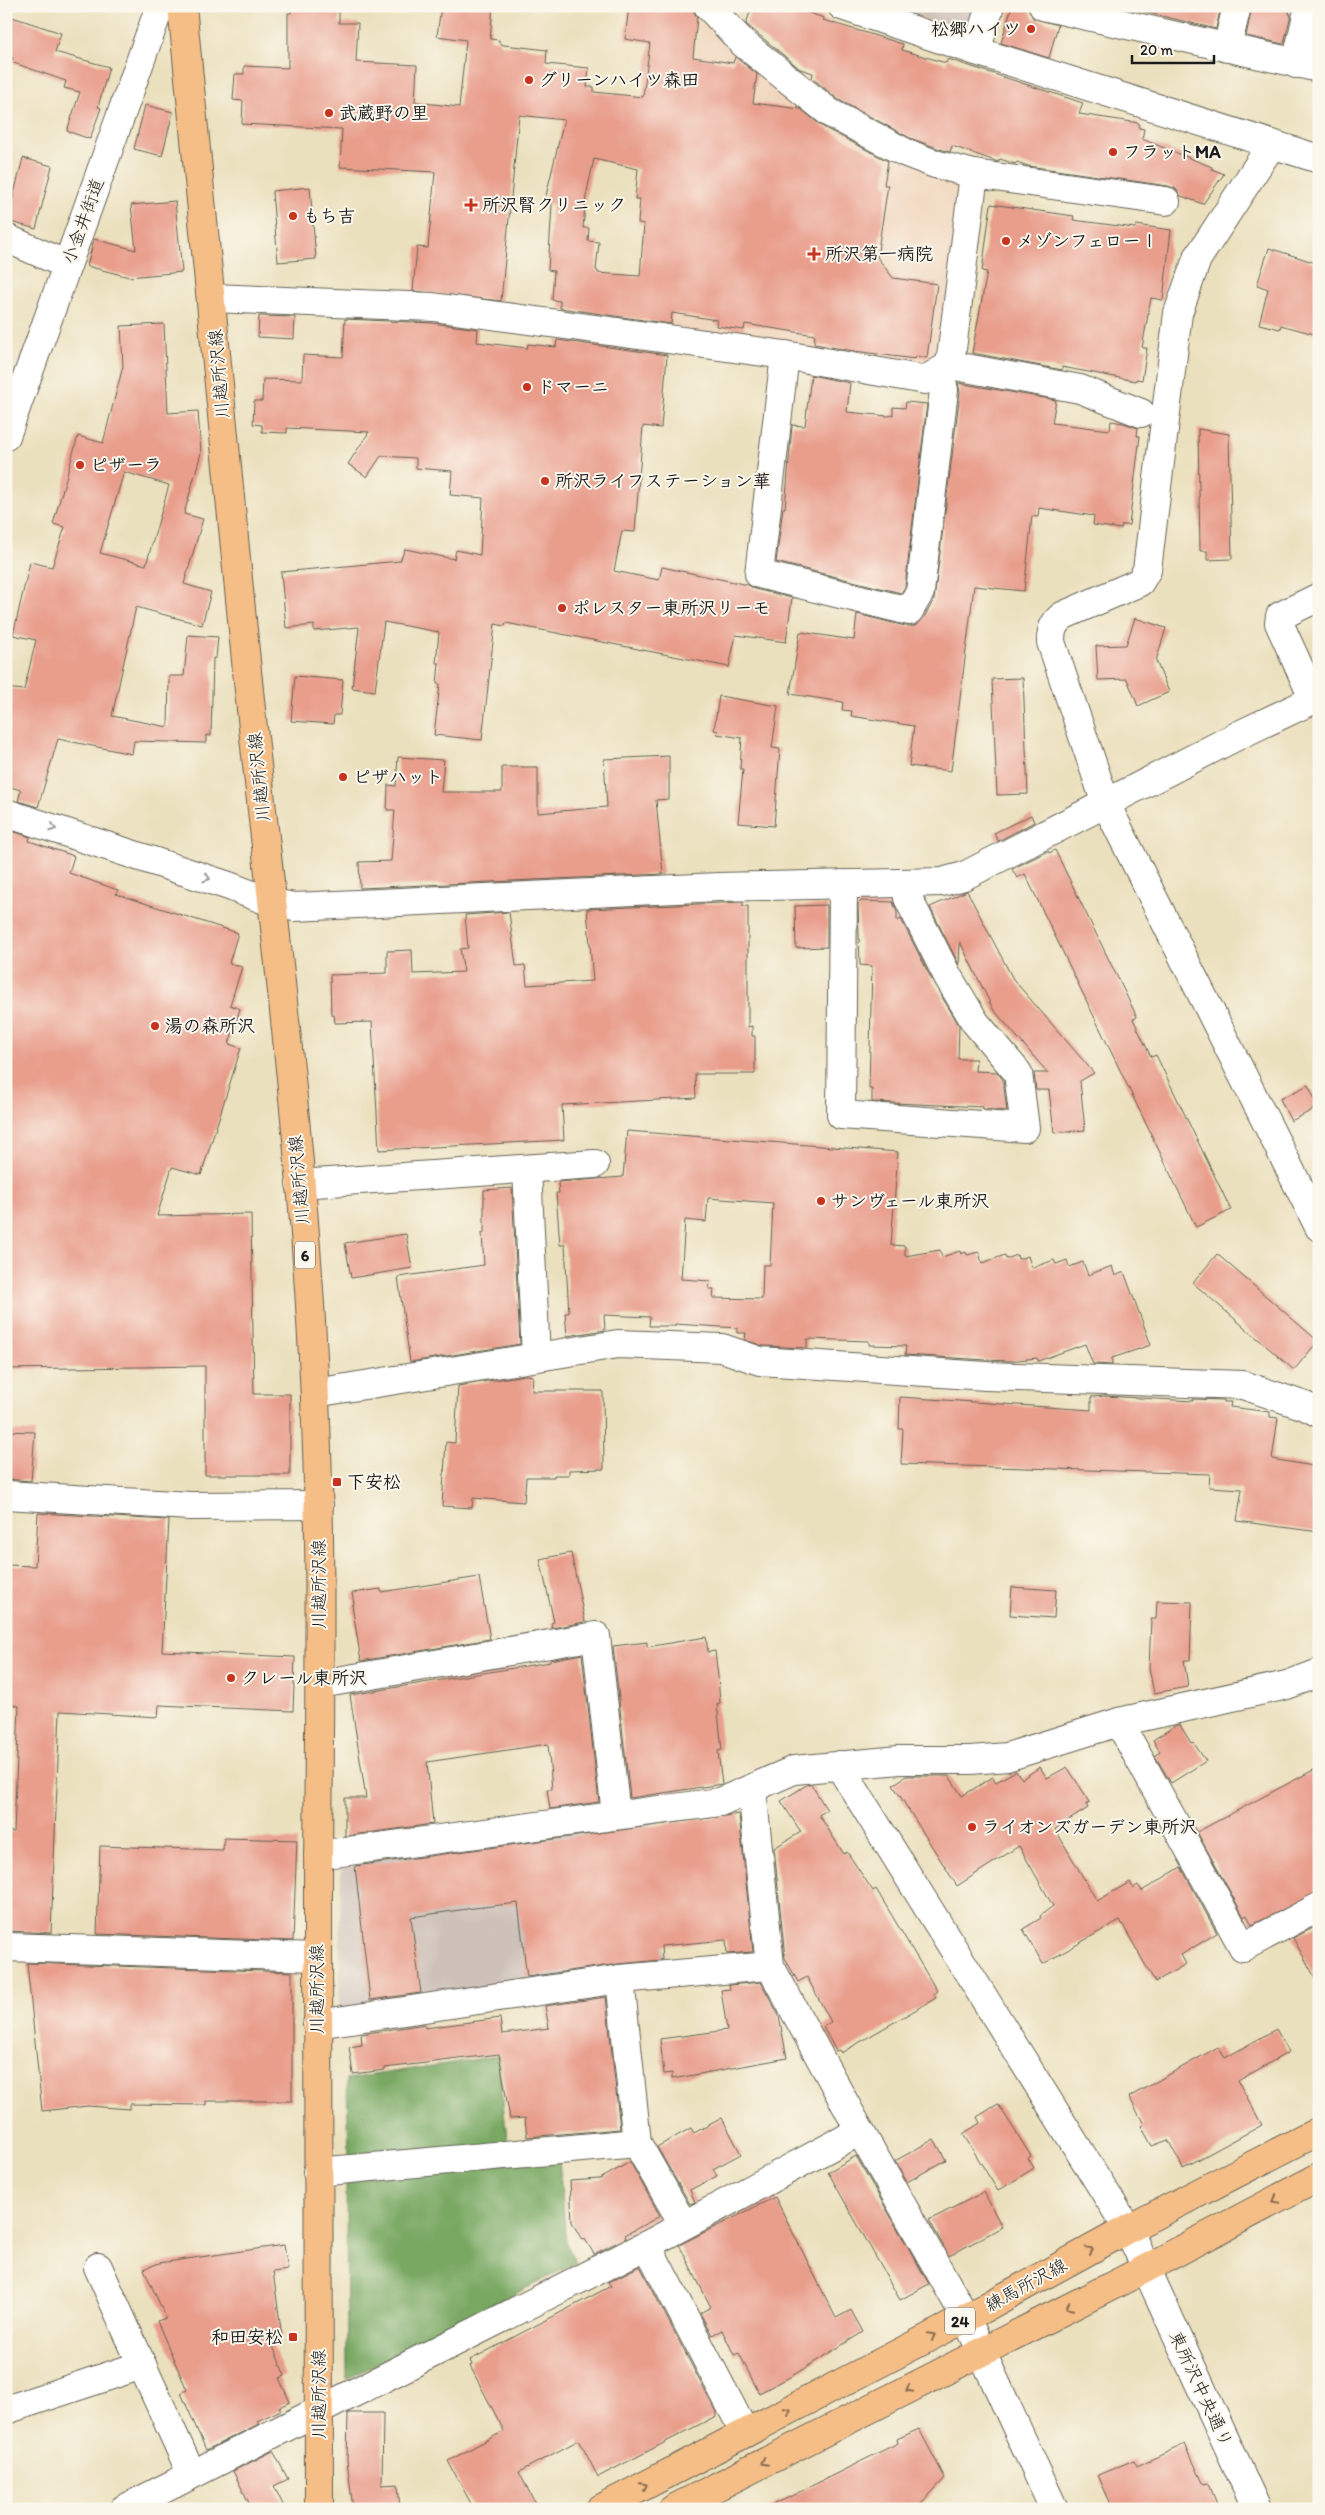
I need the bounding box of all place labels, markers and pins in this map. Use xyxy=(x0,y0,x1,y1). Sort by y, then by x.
place label: 松郷ハイツ xyxy=(931,18,1021,40)
marker: 松郷ハイツ xyxy=(1025,23,1037,35)
place label: グリーンハイツ森田 xyxy=(539,69,699,91)
marker: グリーンハイツ森田 xyxy=(523,74,535,86)
place label: 武蔵野の里 xyxy=(339,102,429,124)
marker: 武蔵野の里 xyxy=(323,107,335,119)
place label: フラットMA xyxy=(1123,141,1221,163)
marker: フラットMA xyxy=(1107,146,1119,158)
place label: 所沢腎クリニック xyxy=(482,194,626,216)
marker: 所沢腎クリニック xyxy=(464,198,478,212)
place label: もち吉 xyxy=(303,205,356,227)
marker: もち吉 xyxy=(287,210,299,222)
place label: メゾンフェローⅠ xyxy=(1016,230,1159,252)
marker: メゾンフェローⅠ xyxy=(1000,235,1012,247)
place label: 所沢第一病院 xyxy=(825,243,933,265)
marker: 所沢第一病院 xyxy=(807,247,821,261)
place label: ドマーニ xyxy=(537,376,609,398)
marker: ドマーニ xyxy=(521,381,533,393)
place label: ピザーラ xyxy=(90,454,162,476)
marker: ピザーラ xyxy=(74,459,86,471)
place label: 所沢ライフステーション華 xyxy=(555,470,771,492)
marker: 所沢ライフステーション華 xyxy=(539,475,551,487)
place label: ポレスター東所沢リーモ xyxy=(572,597,770,619)
marker: ポレスター東所沢リーモ xyxy=(556,602,568,614)
place label: ピザハット xyxy=(353,766,443,788)
marker: ピザハット xyxy=(337,771,349,783)
place label: 湯の森所沢 xyxy=(165,1015,255,1037)
marker: 湯の森所沢 xyxy=(149,1020,161,1032)
place label: サンヴェール東所沢 xyxy=(831,1190,989,1212)
marker: サンヴェール東所沢 xyxy=(815,1195,827,1207)
place label: 下安松 xyxy=(347,1471,401,1493)
marker: 下安松 xyxy=(331,1476,343,1488)
place label: クレール東所沢 xyxy=(241,1667,367,1689)
marker: クレール東所沢 xyxy=(225,1672,237,1684)
place label: ライオンズガーデン東所沢 xyxy=(982,1816,1197,1838)
marker: ライオンズガーデン東所沢 xyxy=(966,1821,978,1833)
place label: 和田安松 xyxy=(211,2326,283,2348)
marker: 和田安松 xyxy=(287,2331,299,2343)

